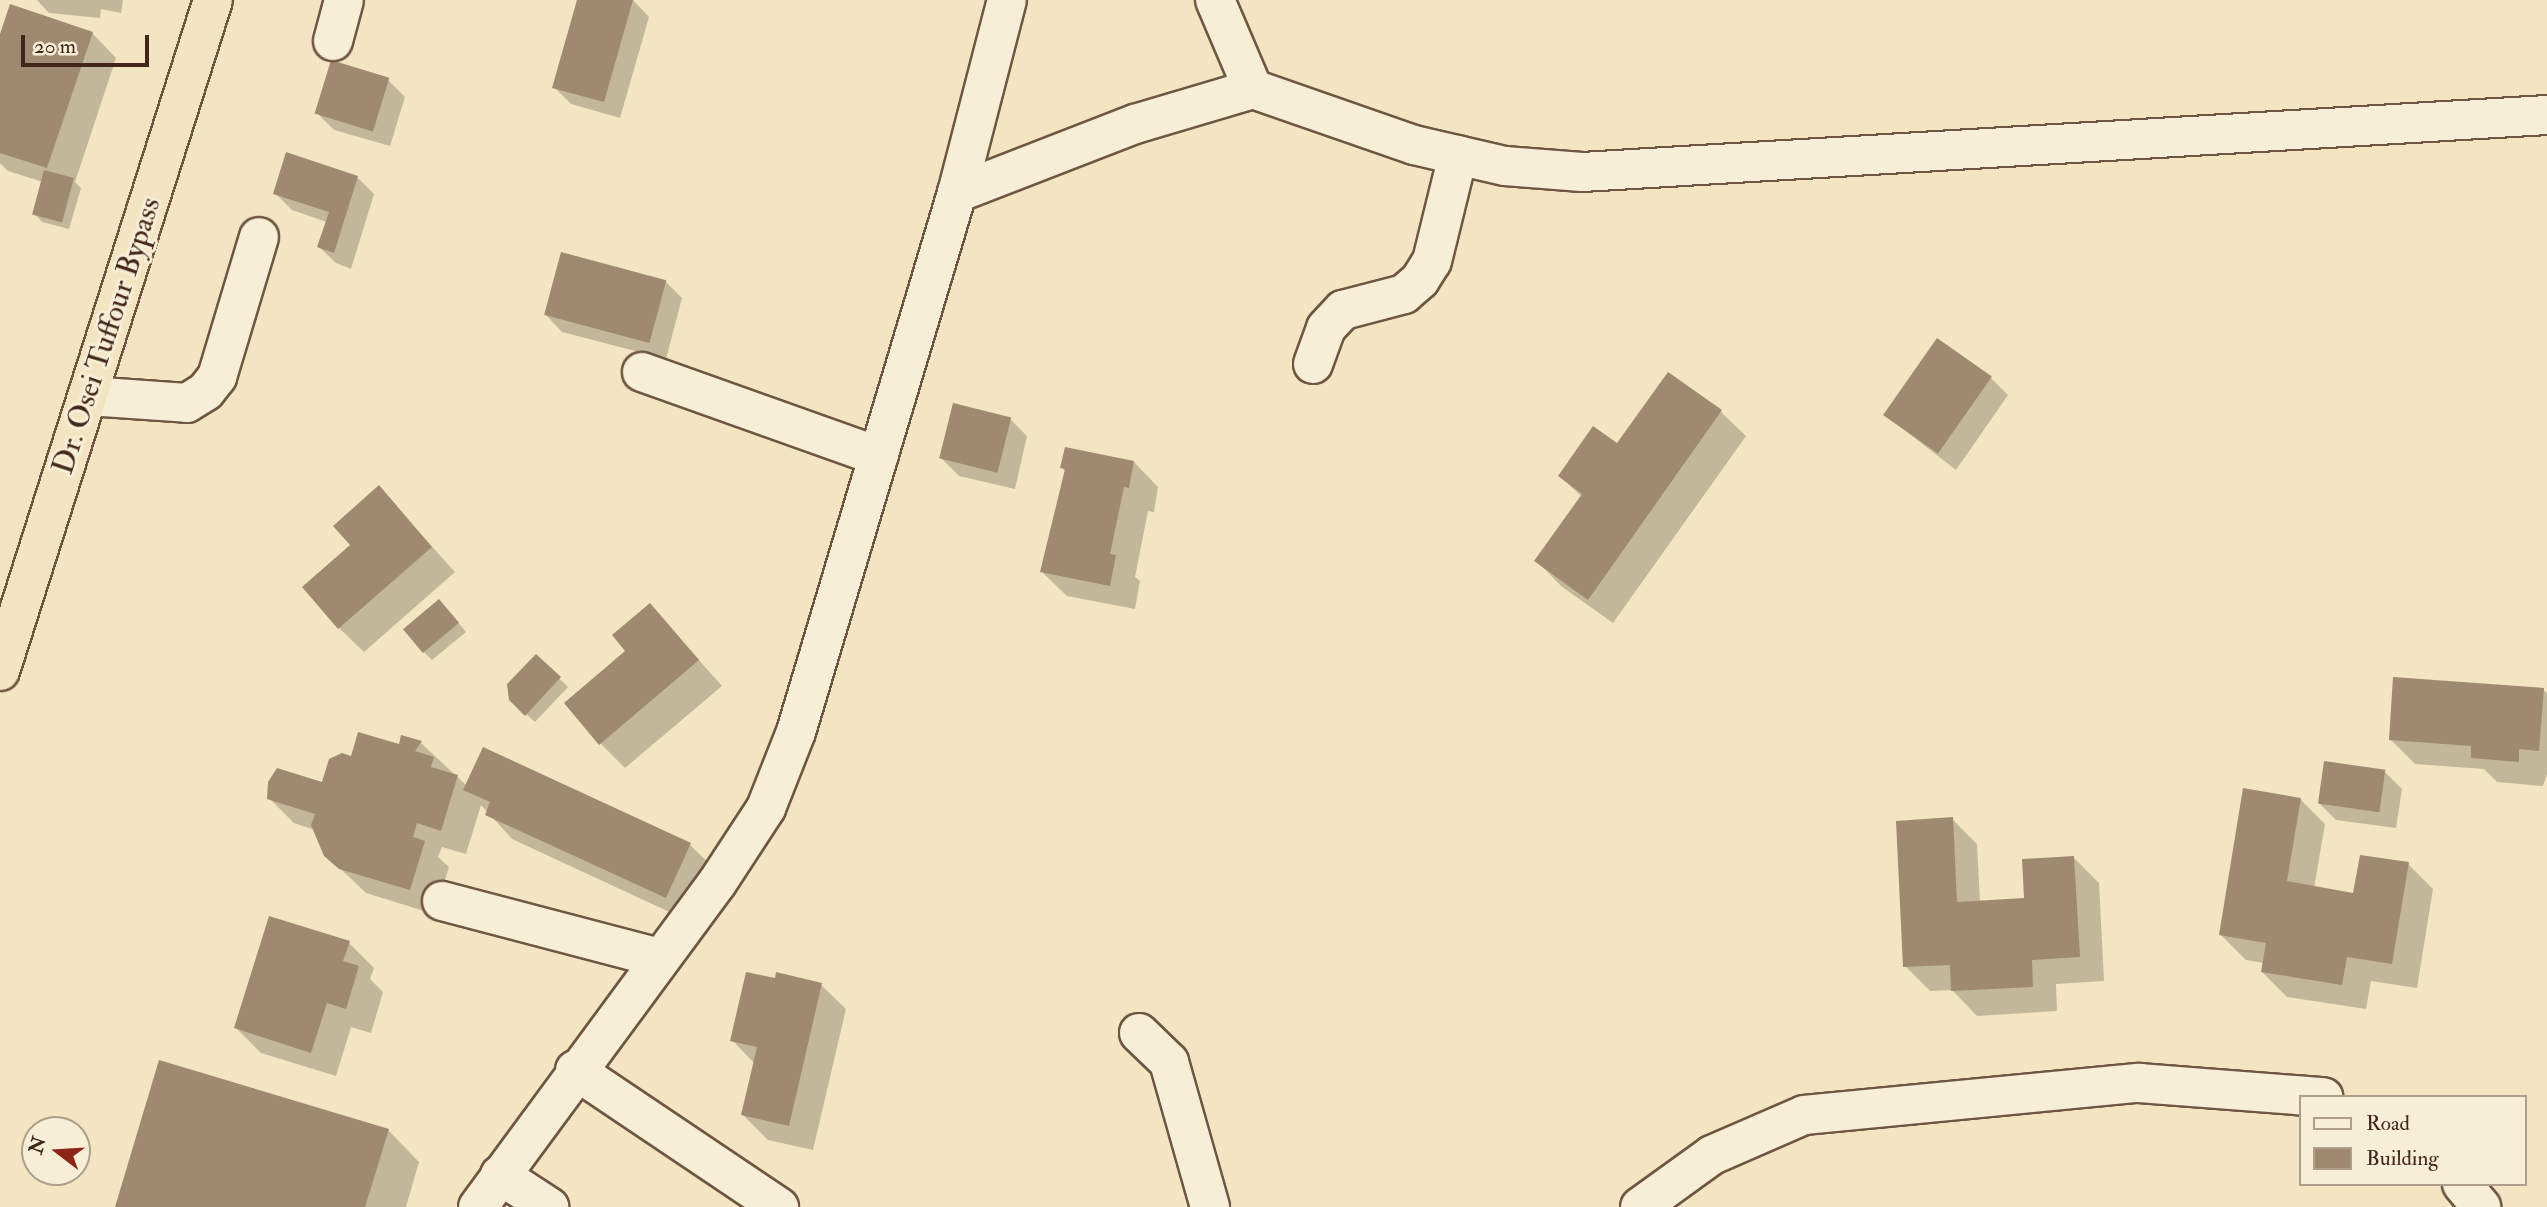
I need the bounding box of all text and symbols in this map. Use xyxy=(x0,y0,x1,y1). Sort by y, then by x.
scale bar xyxy=(24,21,152,65)
text: 20 m xyxy=(34,33,76,60)
street label: Dr. Osei Tuffour Bypass xyxy=(45,193,169,479)
legend xyxy=(2298,1095,2526,1186)
text: Road xyxy=(2366,1110,2410,1137)
north arrow xyxy=(21,1116,91,1186)
text: N xyxy=(24,1134,52,1157)
text: Building xyxy=(2366,1145,2439,1172)

